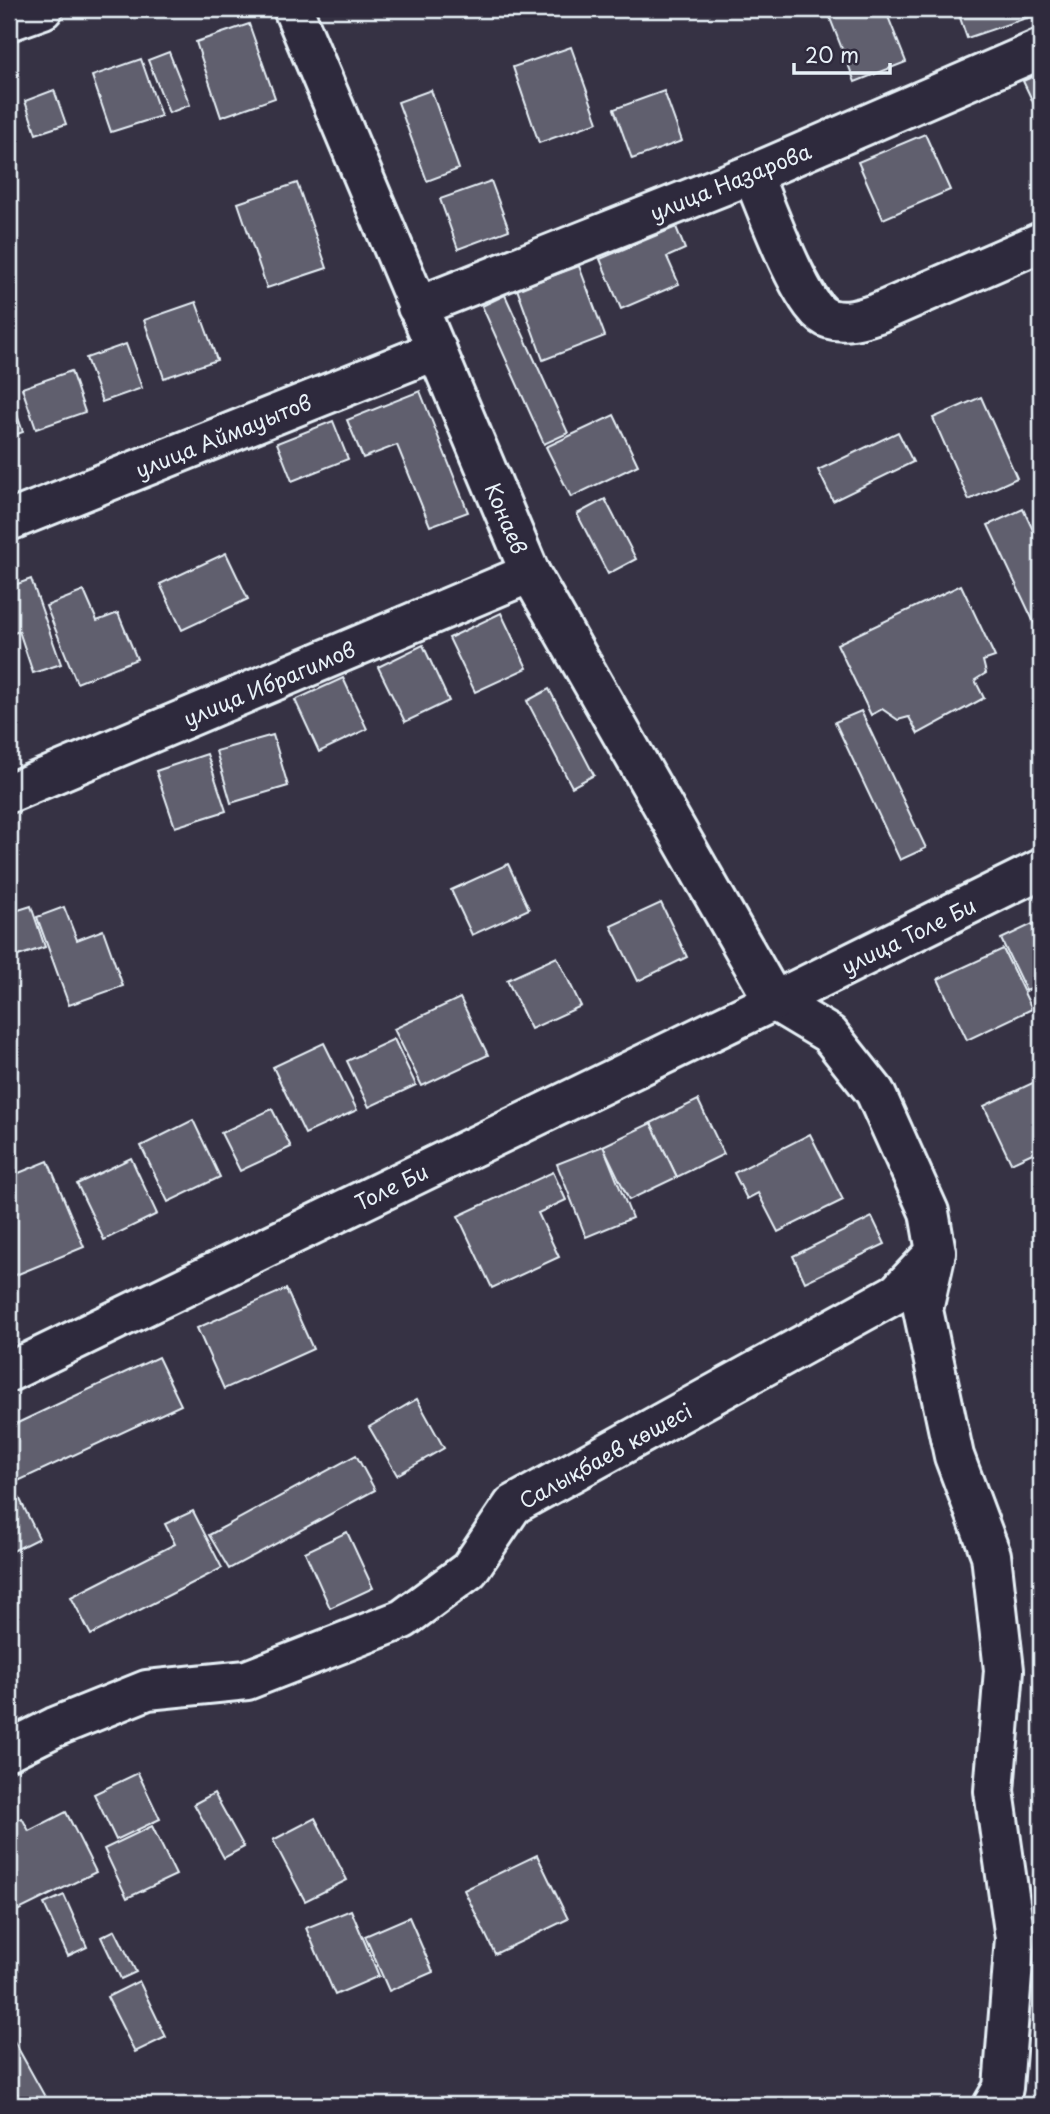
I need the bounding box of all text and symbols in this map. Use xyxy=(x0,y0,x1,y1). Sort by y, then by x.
scale bar xyxy=(794,32,891,76)
text: 20 m xyxy=(805,38,859,70)
street label: улица Назарова xyxy=(645,134,815,228)
street label: улица Аймауытов xyxy=(130,385,316,485)
street label: Конаев xyxy=(478,477,536,559)
street label: улица Ибрагимов xyxy=(178,632,360,734)
street label: улица Толе Би xyxy=(835,889,981,981)
street label: Толе Би xyxy=(349,1155,433,1217)
street label: Салықбаев көшесі xyxy=(513,1394,697,1516)

